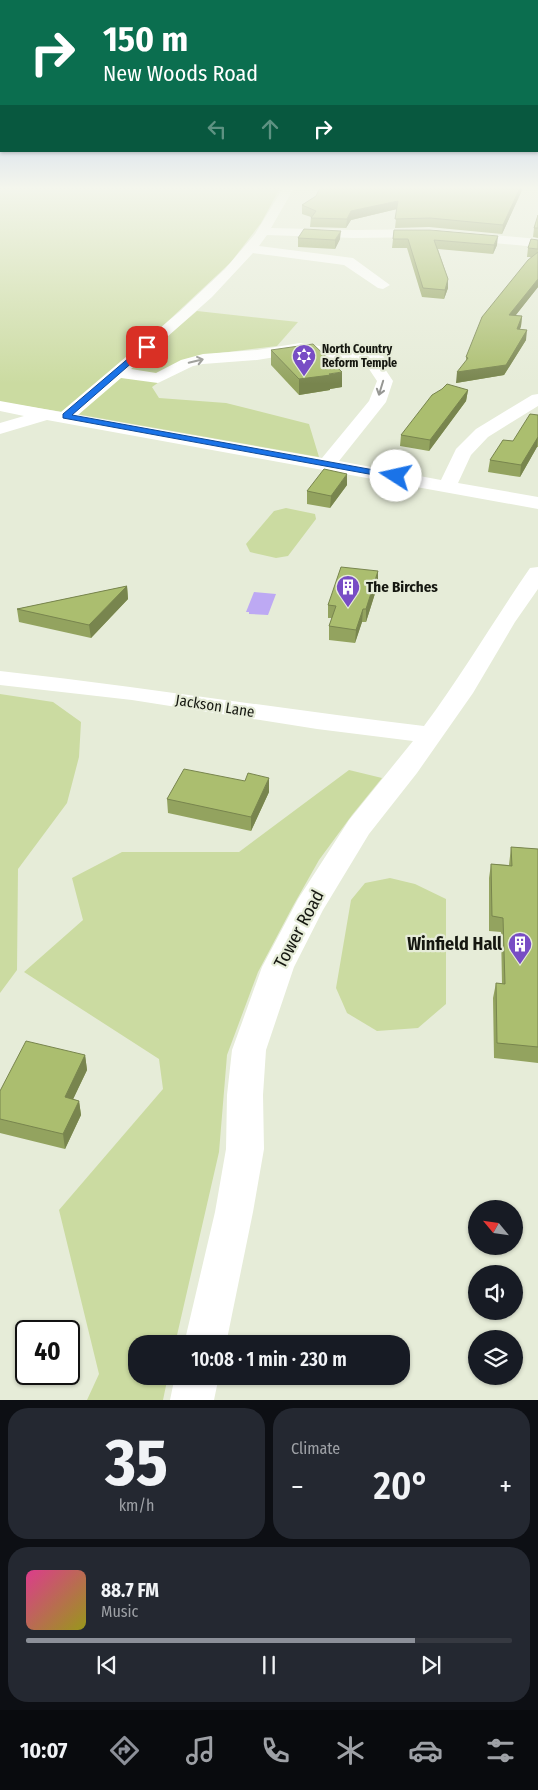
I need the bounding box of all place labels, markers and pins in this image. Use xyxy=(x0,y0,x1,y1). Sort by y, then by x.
pin xyxy=(126,326,168,368)
place label: North Country Reform Temple xyxy=(322,342,397,370)
synagogue icon: North Country Reform Temple xyxy=(291,343,317,377)
building icon: The Birches xyxy=(335,574,361,608)
place label: The Birches xyxy=(366,578,438,596)
building icon: Winfield Hall xyxy=(507,931,533,965)
place label: Winfield Hall xyxy=(407,933,502,955)

